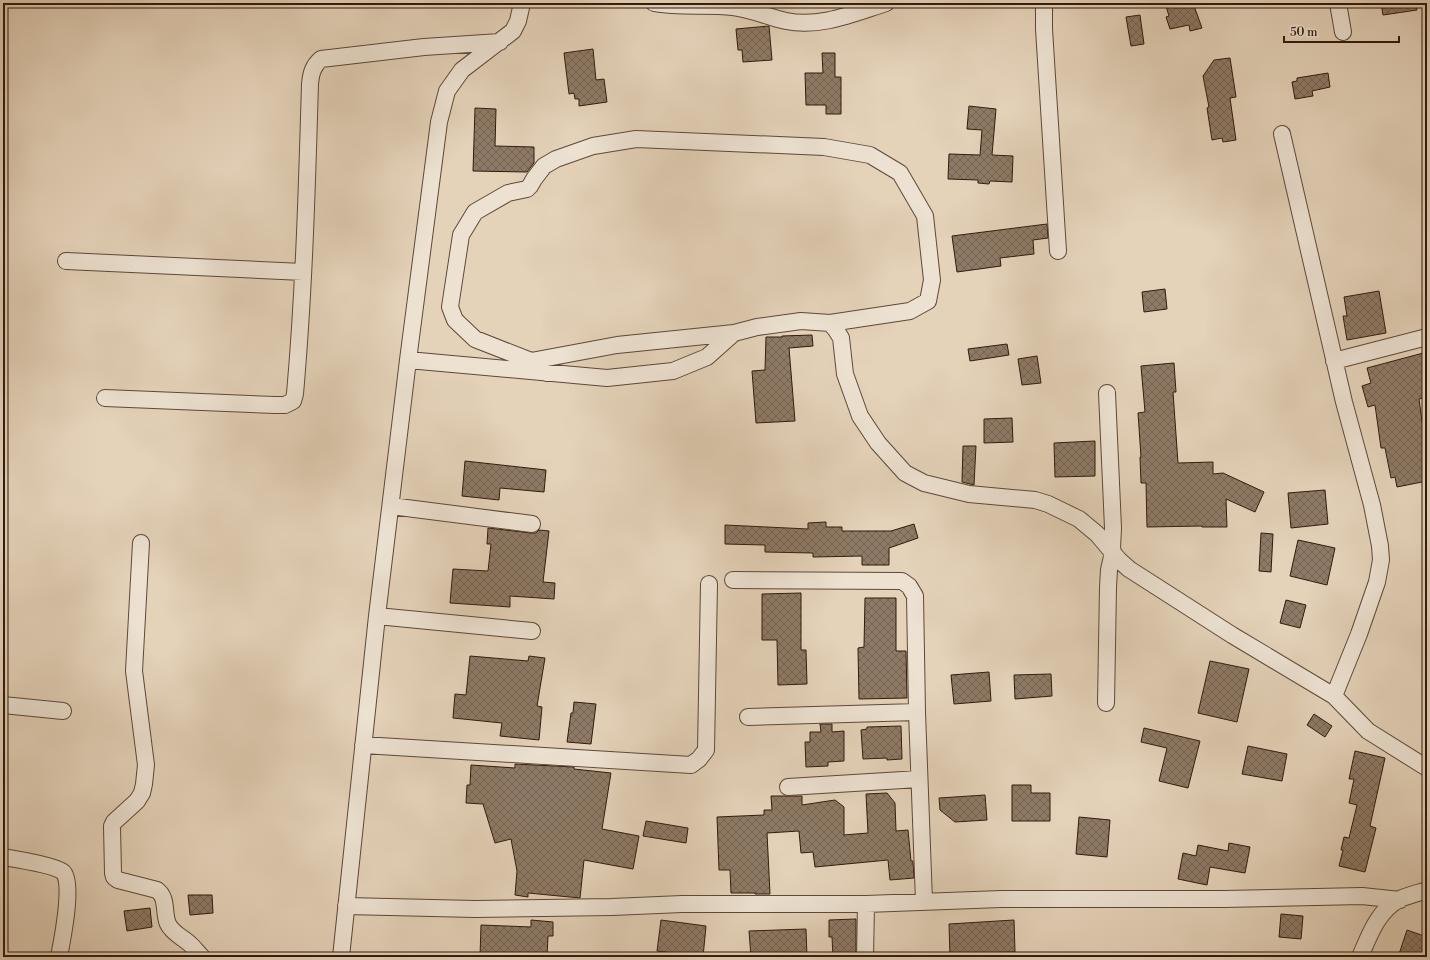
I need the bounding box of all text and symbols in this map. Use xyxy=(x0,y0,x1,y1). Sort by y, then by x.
scale bar xyxy=(1284,18,1399,44)
text: 50 m xyxy=(1290,25,1318,40)

